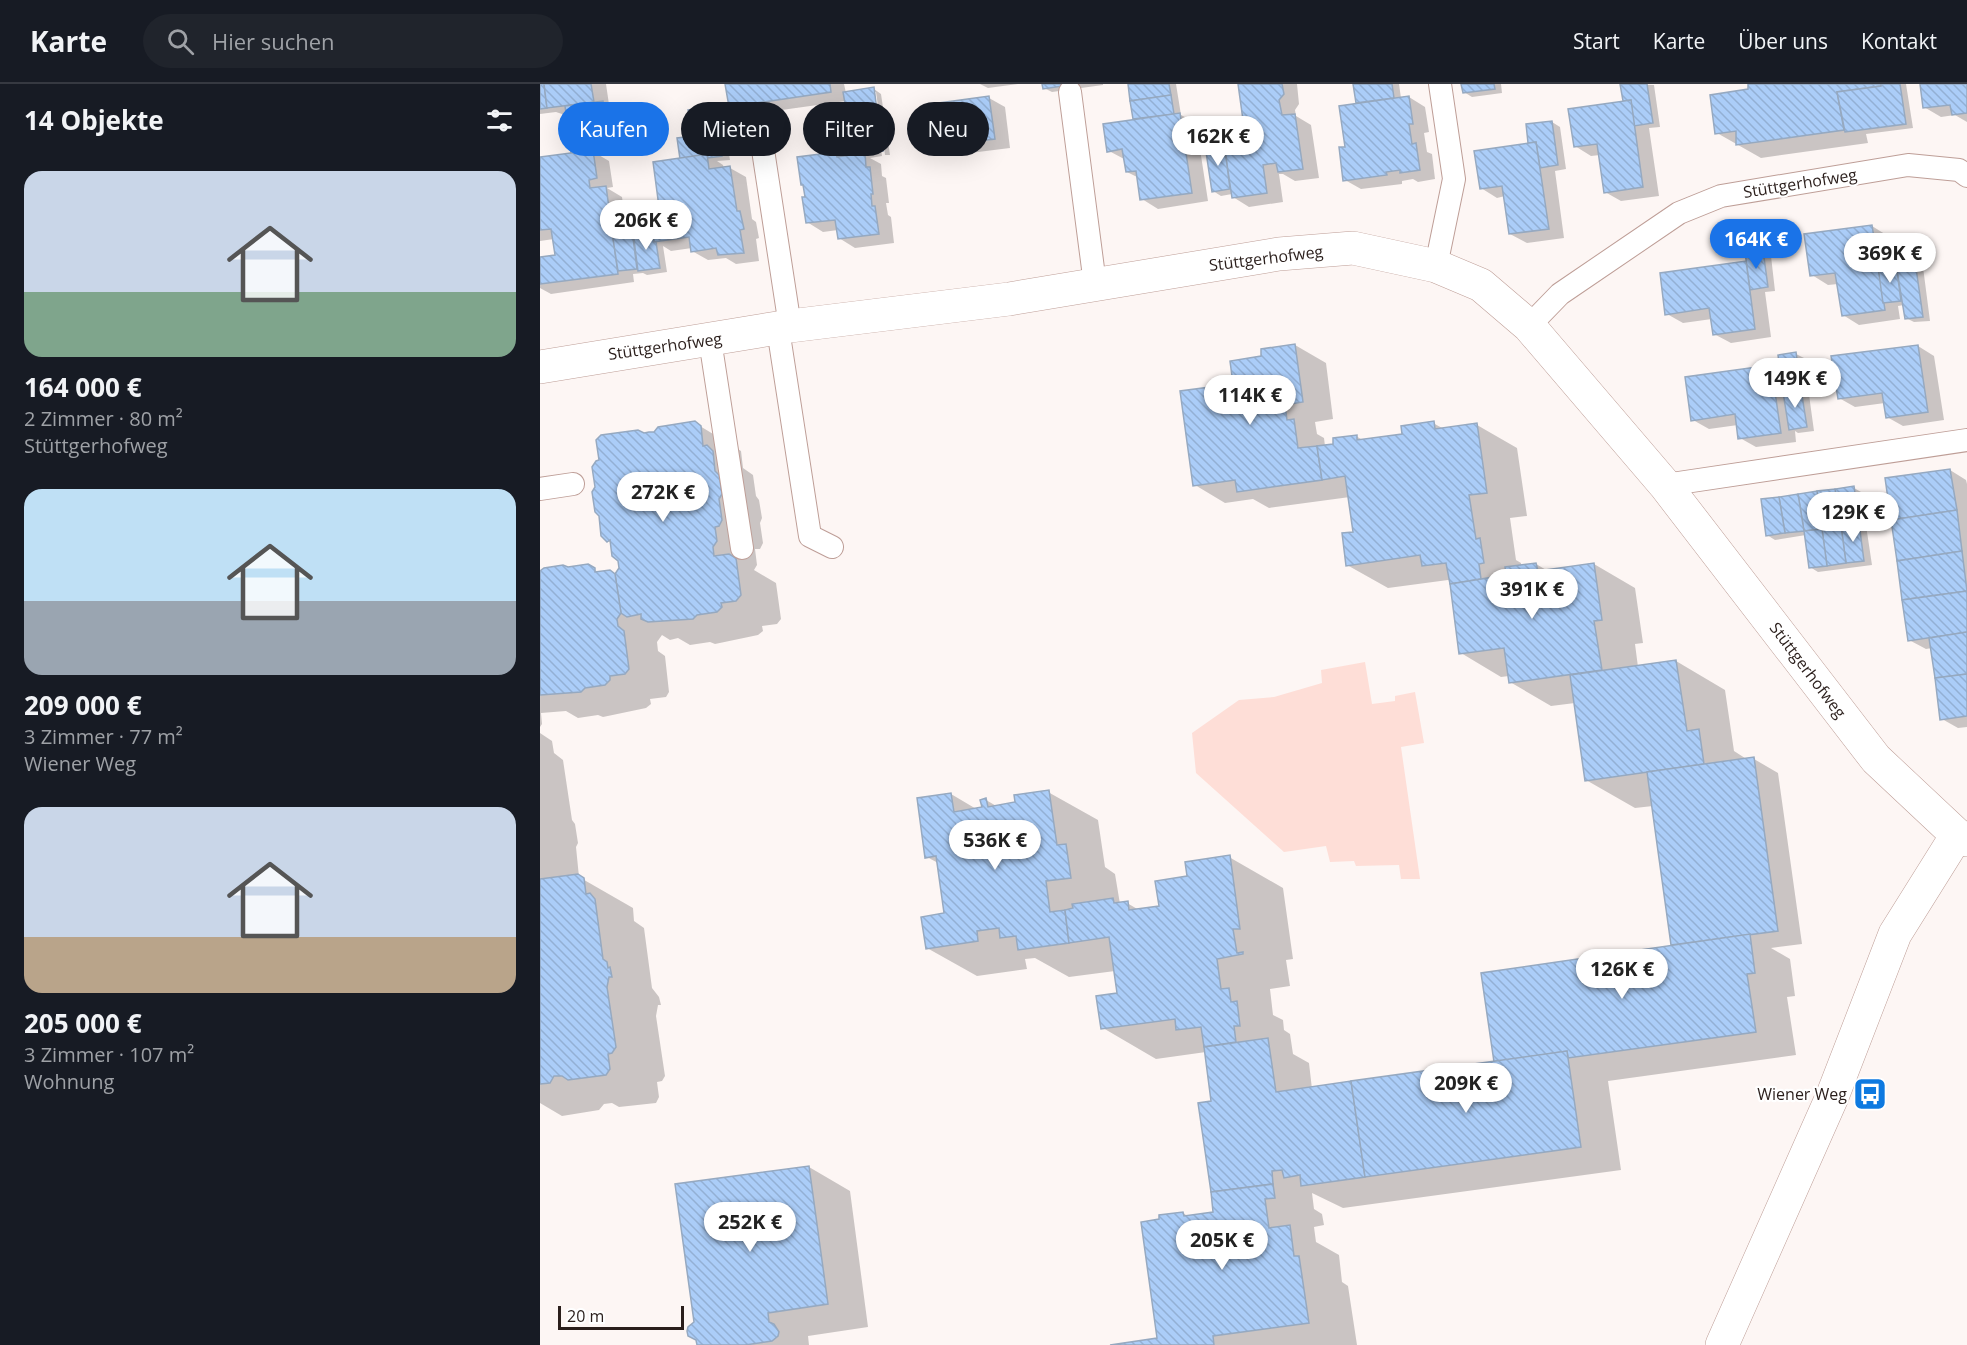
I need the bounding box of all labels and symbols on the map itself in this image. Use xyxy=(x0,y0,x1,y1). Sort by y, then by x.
pin: 162K € xyxy=(1169,116,1267,167)
street label: Stüttgerhofweg xyxy=(1742,163,1859,203)
pin: 206K € xyxy=(597,200,695,251)
pin: 164K € xyxy=(1707,219,1805,270)
pin: 369K € xyxy=(1841,233,1939,284)
street label: Stüttgerhofweg xyxy=(1208,240,1325,276)
street label: Stüttgerhofweg xyxy=(607,327,724,365)
pin: 149K € xyxy=(1746,358,1844,409)
pin: 114K € xyxy=(1201,375,1299,426)
pin: 272K € xyxy=(614,472,712,523)
pin: 129K € xyxy=(1804,492,1902,543)
pin: 391K € xyxy=(1483,569,1581,620)
street label: Stüttgerhofweg xyxy=(1765,618,1852,723)
pin: 536K € xyxy=(946,820,1044,871)
pin: 126K € xyxy=(1573,949,1671,1000)
pin: 209K € xyxy=(1417,1063,1515,1114)
bus stop icon: Wiener Weg xyxy=(1852,1076,1888,1112)
place label: Wiener Weg xyxy=(1757,1083,1847,1105)
pin: 252K € xyxy=(701,1202,799,1253)
pin: 205K € xyxy=(1173,1220,1271,1271)
scale bar xyxy=(558,1303,684,1330)

